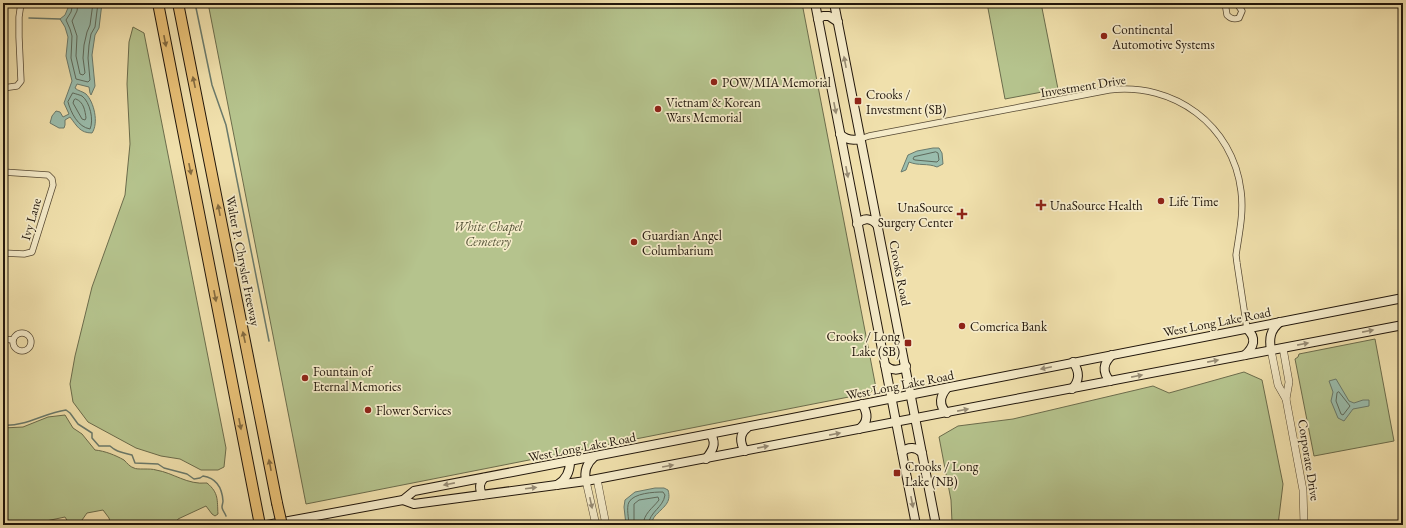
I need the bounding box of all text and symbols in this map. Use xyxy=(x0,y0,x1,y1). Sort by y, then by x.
place label: Continental Automotive Systems xyxy=(1111,21,1215,53)
marker: Continental Automotive Systems xyxy=(1099,31,1109,41)
one-way arrow xyxy=(162,35,168,47)
one-way arrow xyxy=(842,56,848,68)
street label: Investment Drive xyxy=(1039,71,1127,101)
place label: POW/MIA Memorial xyxy=(722,74,831,91)
one-way arrow xyxy=(191,76,197,88)
marker: POW/MIA Memorial xyxy=(709,77,719,87)
place label: Crooks / Investment (SB) xyxy=(866,86,946,118)
place label: Vietnam & Korean Wars Memorial xyxy=(666,94,761,126)
marker: Crooks / Investment (SB) xyxy=(853,96,863,106)
one-way arrow xyxy=(832,102,838,114)
marker: Vietnam & Korean Wars Memorial xyxy=(653,104,663,114)
one-way arrow xyxy=(188,163,194,175)
one-way arrow xyxy=(845,166,851,178)
place label: Life Time xyxy=(1169,193,1218,210)
street label: Walter P. Chrysler Freeway xyxy=(222,194,264,328)
street label: Ivy Lane xyxy=(17,196,45,242)
marker: Life Time xyxy=(1156,196,1166,206)
place label: UnaSource Health xyxy=(1050,197,1143,214)
place label: UnaSource Surgery Center xyxy=(878,199,954,231)
marker: UnaSource Health xyxy=(1035,199,1047,211)
one-way arrow xyxy=(216,204,222,216)
marker: UnaSource Surgery Center xyxy=(956,208,968,220)
park label: White Chapel Cemetery xyxy=(453,218,523,250)
place label: Guardian Angel Columbarium xyxy=(642,227,722,259)
marker: Guardian Angel Columbarium xyxy=(629,237,639,247)
street label: Crooks Road xyxy=(885,239,915,308)
one-way arrow xyxy=(213,290,219,303)
street label: West Long Lake Road xyxy=(1162,303,1273,341)
place label: Comerica Bank xyxy=(970,318,1048,335)
marker: Comerica Bank xyxy=(957,321,967,331)
place label: Crooks / Long Lake (SB) xyxy=(827,328,900,360)
one-way arrow xyxy=(1362,328,1375,334)
one-way arrow xyxy=(241,331,247,343)
marker: Crooks / Long Lake (SB) xyxy=(903,338,913,348)
one-way arrow xyxy=(1296,341,1309,347)
one-way arrow xyxy=(1207,358,1219,364)
place label: Fountain of Eternal Memories xyxy=(313,363,401,395)
one-way arrow xyxy=(1040,365,1052,371)
street label: West Long Lake Road xyxy=(845,366,956,404)
marker: Fountain of Eternal Memories xyxy=(300,373,310,383)
one-way arrow xyxy=(1131,373,1144,379)
place label: Flower Services xyxy=(376,402,451,419)
marker: Flower Services xyxy=(363,405,373,415)
one-way arrow xyxy=(956,406,969,412)
one-way arrow xyxy=(238,418,244,430)
street label: Corporate Drive xyxy=(1294,418,1324,502)
street label: West Long Lake Road xyxy=(527,428,638,466)
one-way arrow xyxy=(828,431,841,437)
one-way arrow xyxy=(757,444,770,450)
place label: Crooks / Long Lake (NB) xyxy=(905,458,979,490)
one-way arrow xyxy=(267,459,273,471)
one-way arrow xyxy=(662,462,674,468)
marker: Crooks / Long Lake (NB) xyxy=(892,468,902,478)
one-way arrow xyxy=(443,482,455,488)
one-way arrow xyxy=(525,485,537,492)
one-way arrow xyxy=(909,496,915,508)
one-way arrow xyxy=(589,497,595,509)

